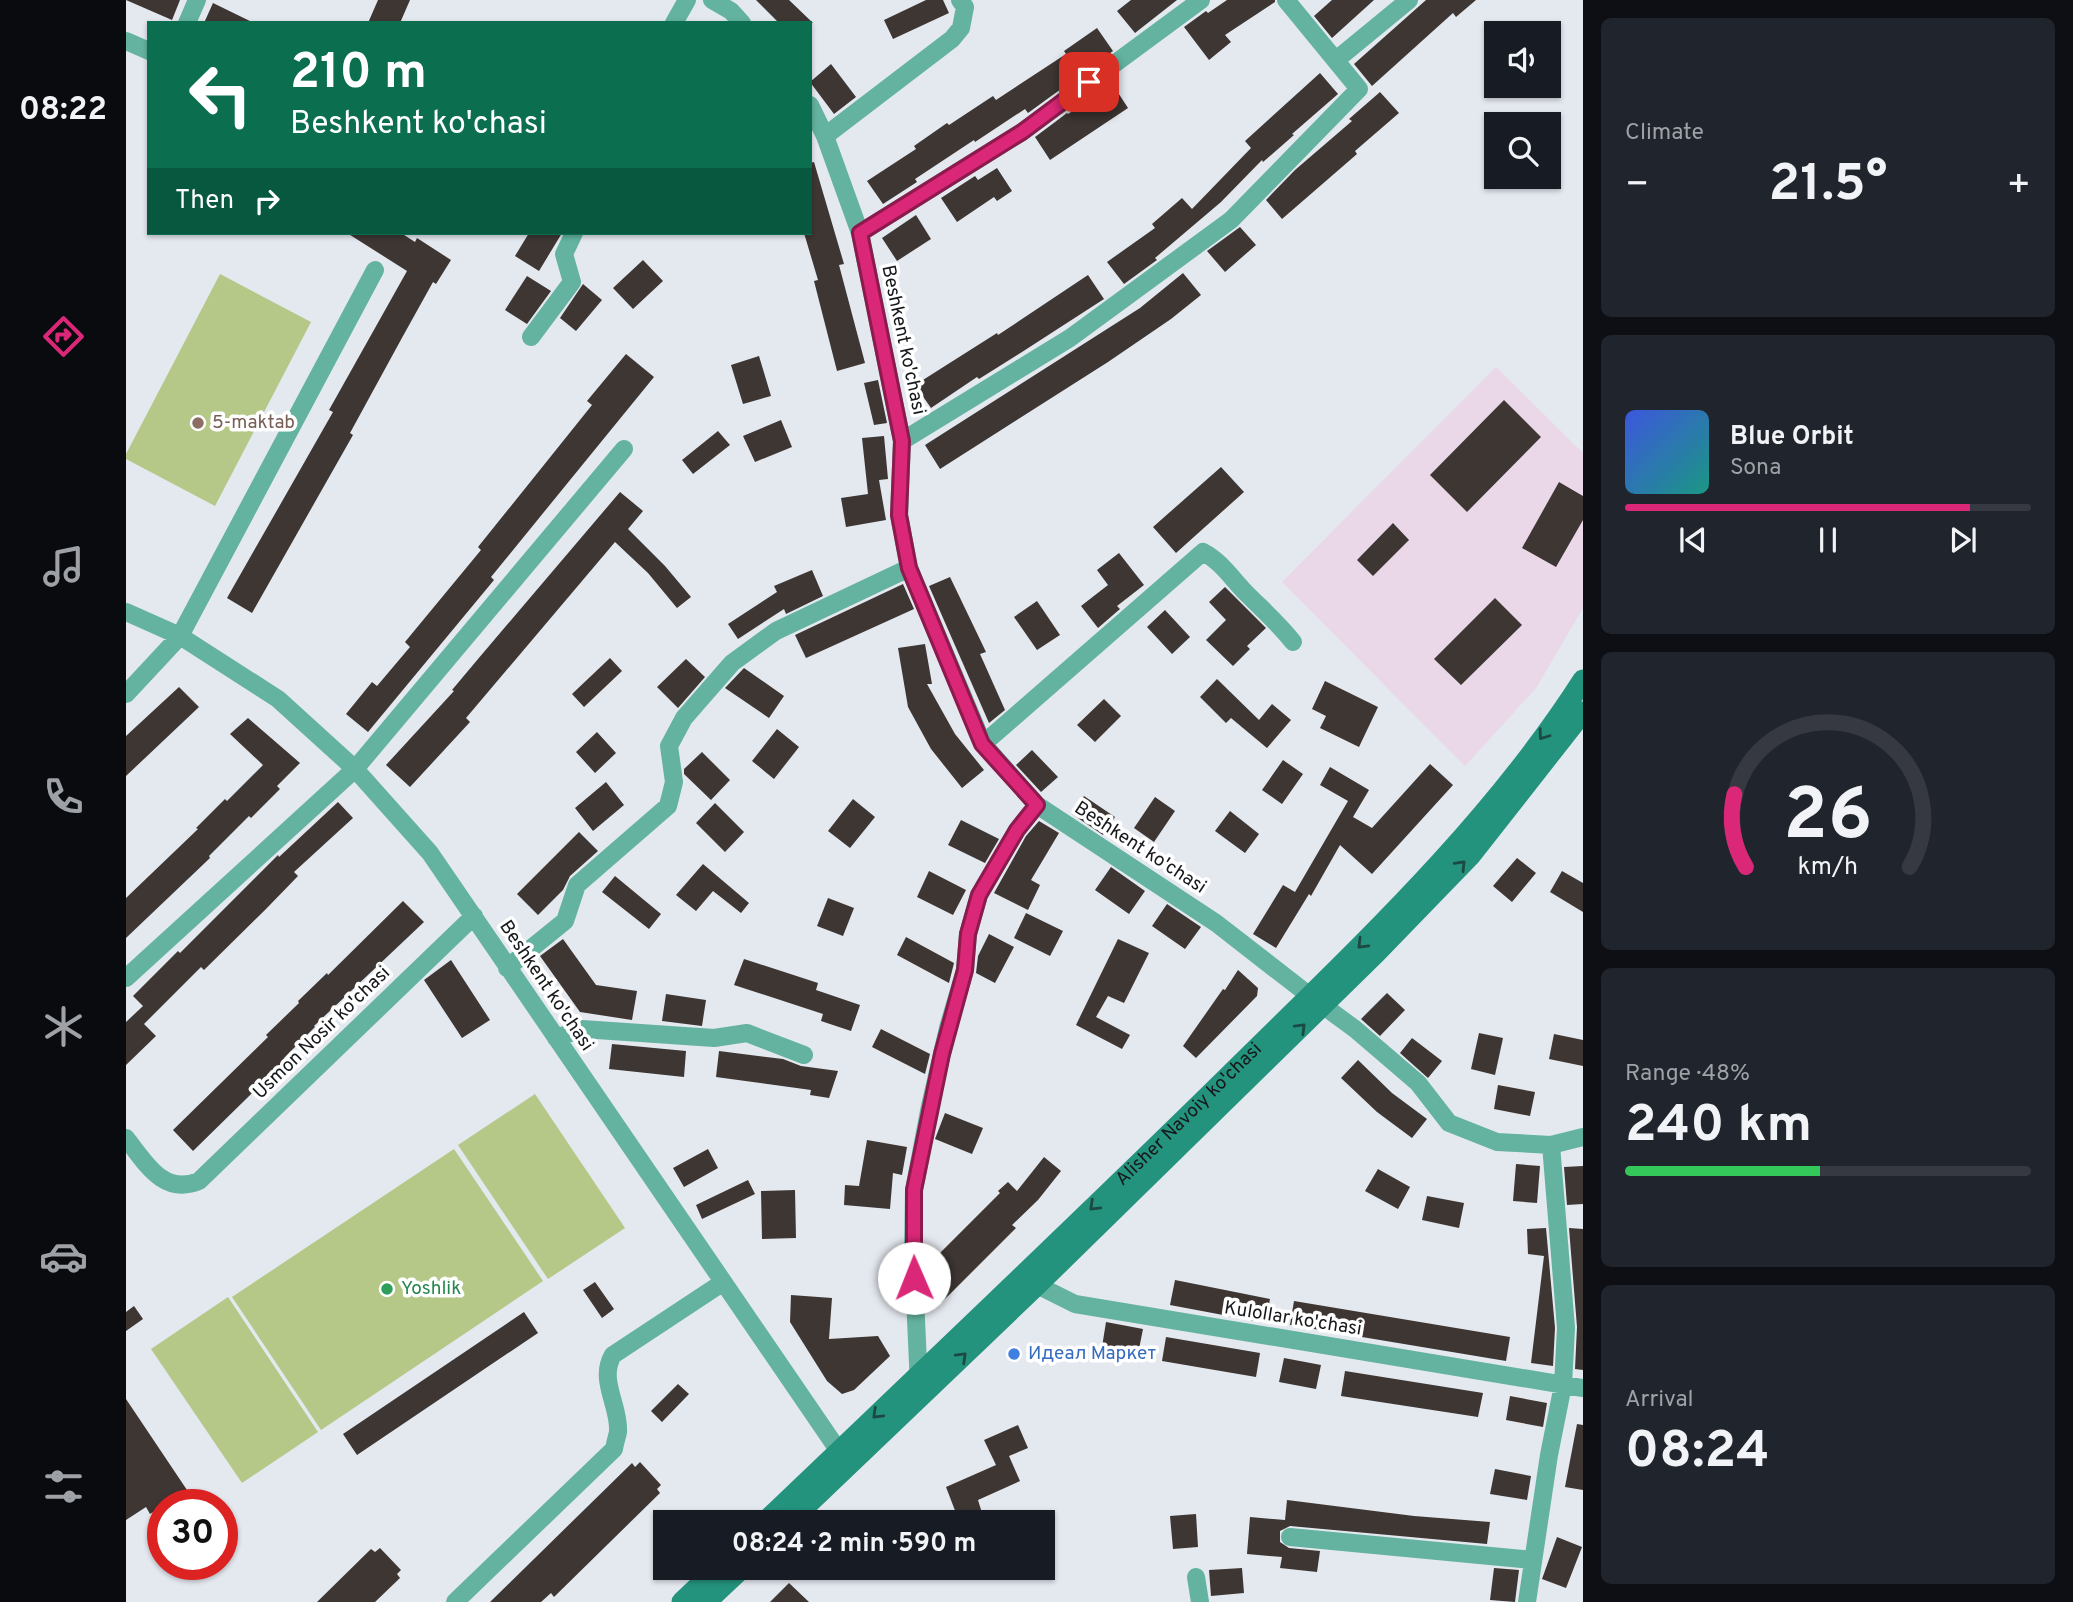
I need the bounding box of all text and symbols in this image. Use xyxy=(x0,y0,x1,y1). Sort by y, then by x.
map controls xyxy=(1484,21,1561,189)
button: sound xyxy=(1484,21,1561,98)
text: 210 m xyxy=(290,44,427,106)
icon: left xyxy=(175,49,266,140)
pin xyxy=(1059,52,1119,112)
icon: arrive xyxy=(1070,63,1108,101)
text: 08:22 xyxy=(19,91,107,131)
text: Beshkent ko'chasi xyxy=(290,105,547,145)
button: search xyxy=(1484,112,1561,189)
text: Climate xyxy=(1625,119,1704,148)
text: 21.5° xyxy=(1769,153,1887,219)
text: − xyxy=(1625,162,1650,211)
text: + xyxy=(2006,162,2031,211)
icon: right xyxy=(248,182,286,220)
text: Then xyxy=(175,185,234,218)
street label: Beshkent ko'chasi xyxy=(875,263,931,417)
icon: directions xyxy=(39,312,88,361)
place label: 5-maktab xyxy=(212,411,295,435)
marker: 5-maktab xyxy=(190,415,206,431)
text: Blue Orbit xyxy=(1730,421,1854,454)
text: Sona xyxy=(1730,454,1781,483)
icon: previous xyxy=(1674,521,1712,559)
icon: pause xyxy=(1809,521,1847,559)
icon: next xyxy=(1944,521,1982,559)
icon: music xyxy=(39,542,88,591)
one-way arrow xyxy=(1539,728,1551,740)
icon: phone xyxy=(39,772,88,821)
text: 26 xyxy=(1783,773,1873,865)
street label: Beshkent ko'chasi xyxy=(1070,796,1210,900)
text: km/h xyxy=(1798,852,1858,884)
one-way arrow xyxy=(1452,861,1465,874)
street label: Beshkent ko'chasi xyxy=(493,916,599,1056)
one-way arrow xyxy=(1358,936,1371,949)
street label: Usmon Nosir ko'chasi xyxy=(248,961,396,1105)
icon: climate xyxy=(39,1002,88,1051)
one-way arrow xyxy=(1293,1023,1306,1036)
street label: Alisher Navoiy ko'chasi xyxy=(1111,1038,1267,1192)
text: Range · 48% xyxy=(1625,1060,1750,1089)
text: 240 km xyxy=(1625,1094,1812,1160)
one-way arrow xyxy=(1090,1197,1103,1210)
icon: car xyxy=(39,1232,88,1281)
position arrow xyxy=(877,1241,951,1315)
place label: Yoshlik xyxy=(401,1277,461,1301)
marker: Yoshlik xyxy=(379,1281,395,1297)
street label: Kulollar ko'chasi xyxy=(1222,1296,1364,1342)
place label: Идеал Маркет xyxy=(1028,1342,1156,1366)
marker: Идеал Маркет xyxy=(1006,1346,1022,1362)
one-way arrow xyxy=(954,1352,967,1365)
text: Arrival xyxy=(1625,1386,1694,1415)
one-way arrow xyxy=(873,1406,886,1419)
text: 08:24 xyxy=(1625,1420,1770,1486)
icon: filters xyxy=(39,1462,88,1511)
speed limit sign: 30 xyxy=(147,1489,238,1580)
text: 08:24 · 2 min · 590 m xyxy=(732,1528,976,1561)

